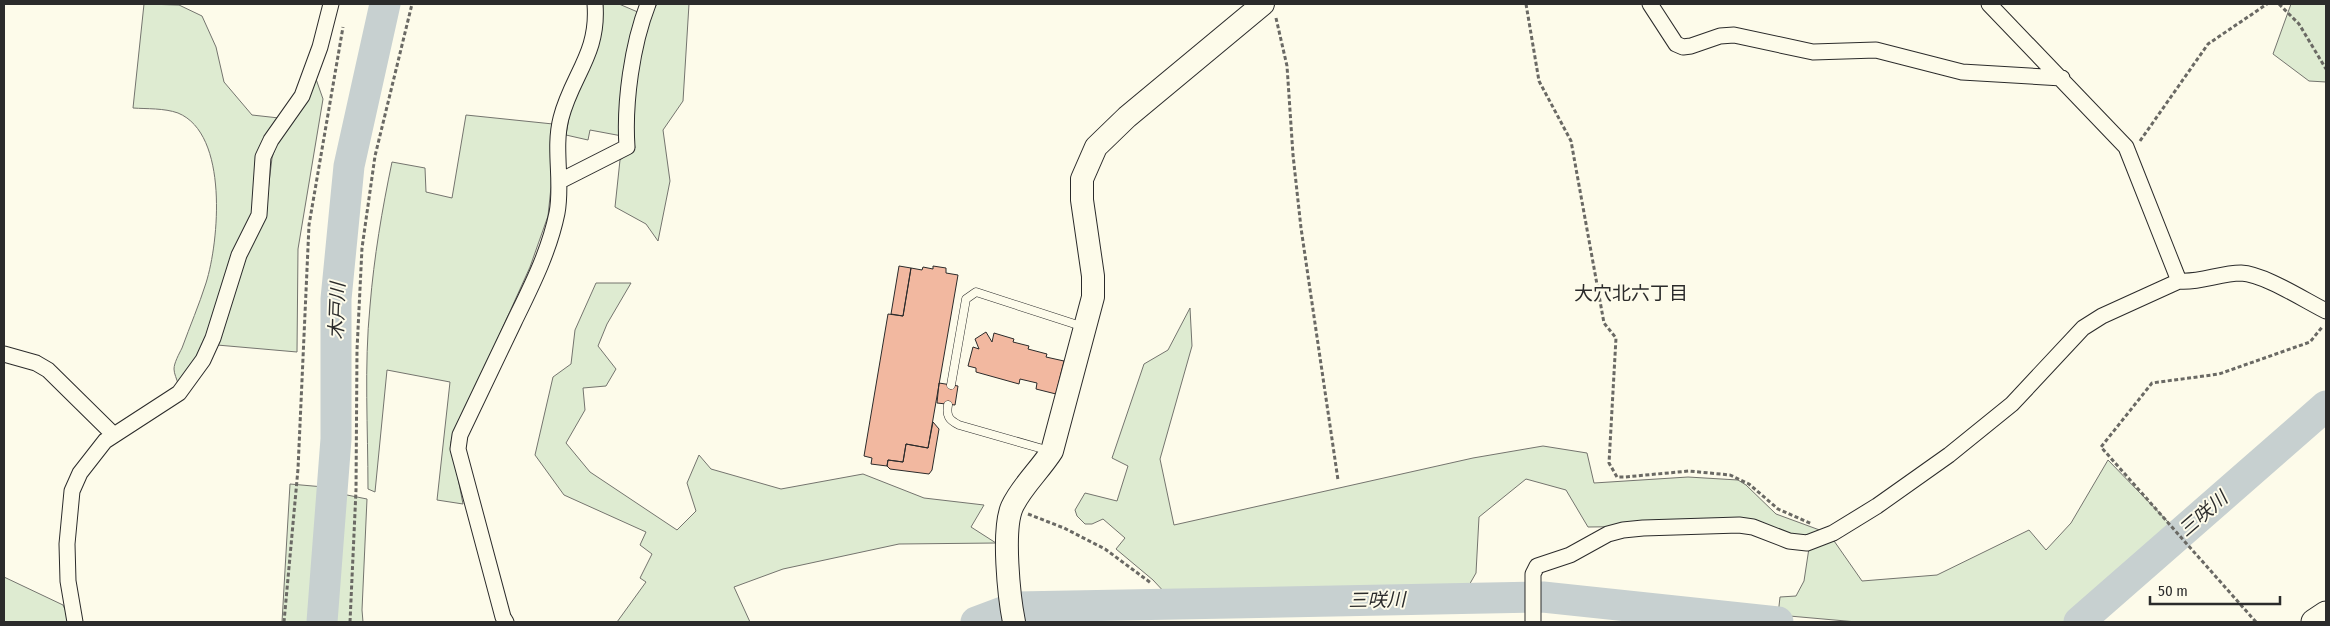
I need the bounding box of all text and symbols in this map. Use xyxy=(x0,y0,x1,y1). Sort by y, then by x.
water label: 木戸川 xyxy=(325,280,350,340)
district label: 大穴北六丁目 xyxy=(1574,282,1688,305)
water label: 三咲川 xyxy=(2174,485,2234,541)
scale bar xyxy=(2150,574,2280,606)
text: 50 m xyxy=(2158,582,2188,600)
water label: 三咲川 xyxy=(1348,588,1408,612)

